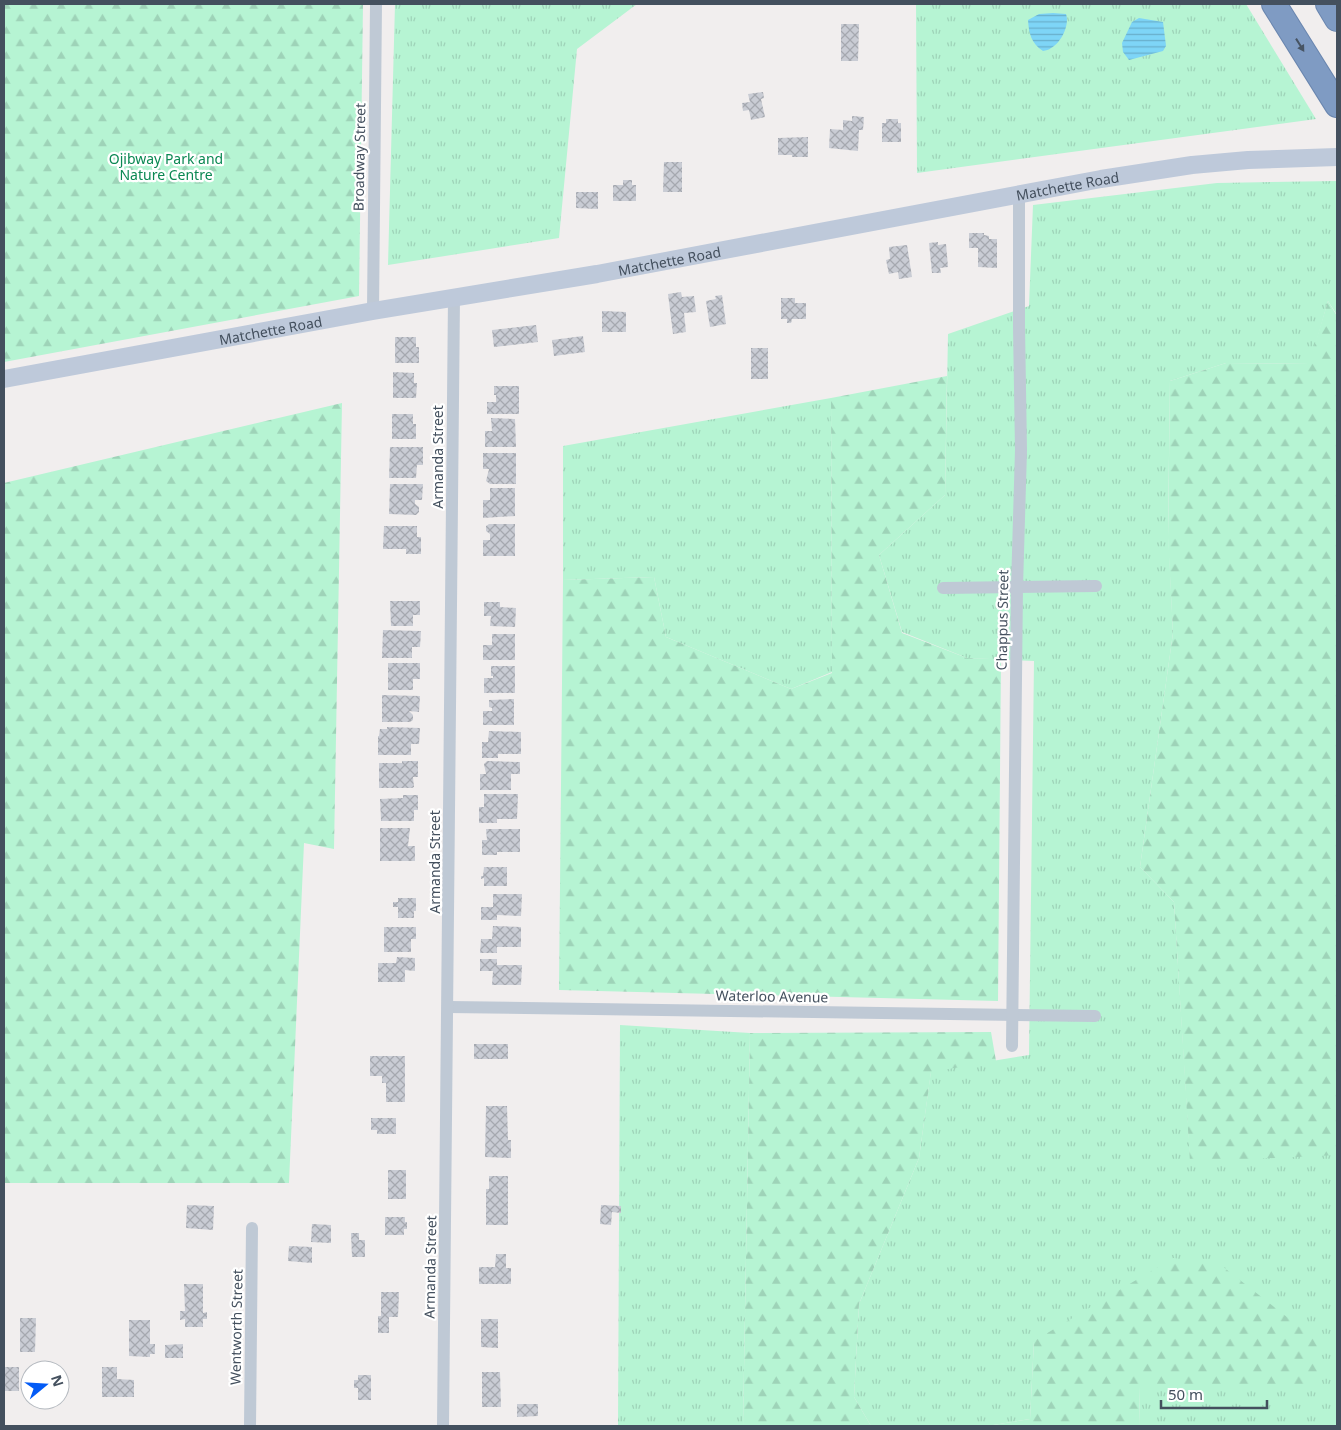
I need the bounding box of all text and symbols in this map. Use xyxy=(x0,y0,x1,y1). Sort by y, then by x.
one-way arrow xyxy=(1295,39,1304,52)
street label: Broadway Street xyxy=(349,103,369,211)
park label: Ojibway Park and Nature Centre xyxy=(109,149,223,184)
street label: Matchette Road xyxy=(1014,167,1120,204)
street label: Matchette Road xyxy=(616,241,722,279)
street label: Matchette Road xyxy=(218,311,324,349)
street label: Armanda Street xyxy=(428,405,447,509)
street label: Chappus Street xyxy=(992,570,1012,670)
street label: Armanda Street xyxy=(425,810,444,914)
street label: Waterloo Avenue xyxy=(716,986,829,1006)
street label: Armanda Street xyxy=(420,1215,440,1319)
street label: Wentworth Street xyxy=(225,1269,247,1385)
north arrow xyxy=(20,1360,70,1410)
text: N xyxy=(47,1372,69,1389)
scale bar xyxy=(1161,1378,1267,1410)
text: 50 m xyxy=(1168,1384,1203,1404)

